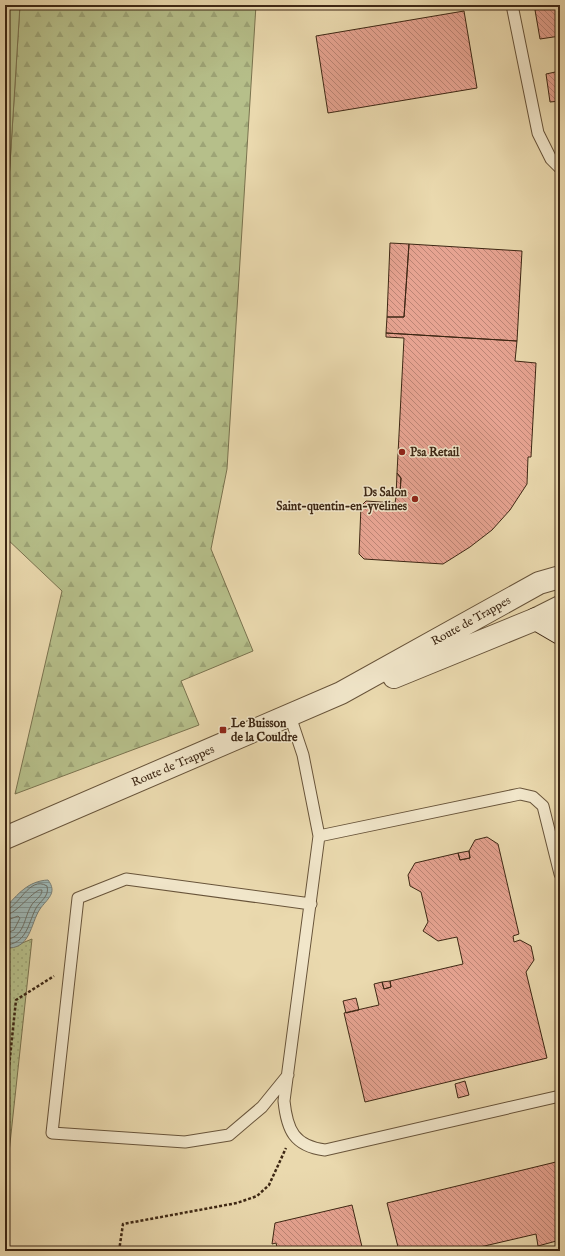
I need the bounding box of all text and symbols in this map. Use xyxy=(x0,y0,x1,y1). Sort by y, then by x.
place label: Psa Retail xyxy=(410,445,460,460)
marker: Psa Retail xyxy=(397,447,407,457)
place label: Ds Salon Saint-quentin-en-yvelines xyxy=(276,485,408,515)
marker: Ds Salon Saint-quentin-en-yvelines xyxy=(410,494,420,504)
street label: Route de Trappes xyxy=(429,593,514,650)
place label: Le Buisson de la Couldre xyxy=(230,716,298,745)
marker: Le Buisson de la Couldre xyxy=(218,725,228,735)
street label: Route de Trappes xyxy=(129,742,217,791)

